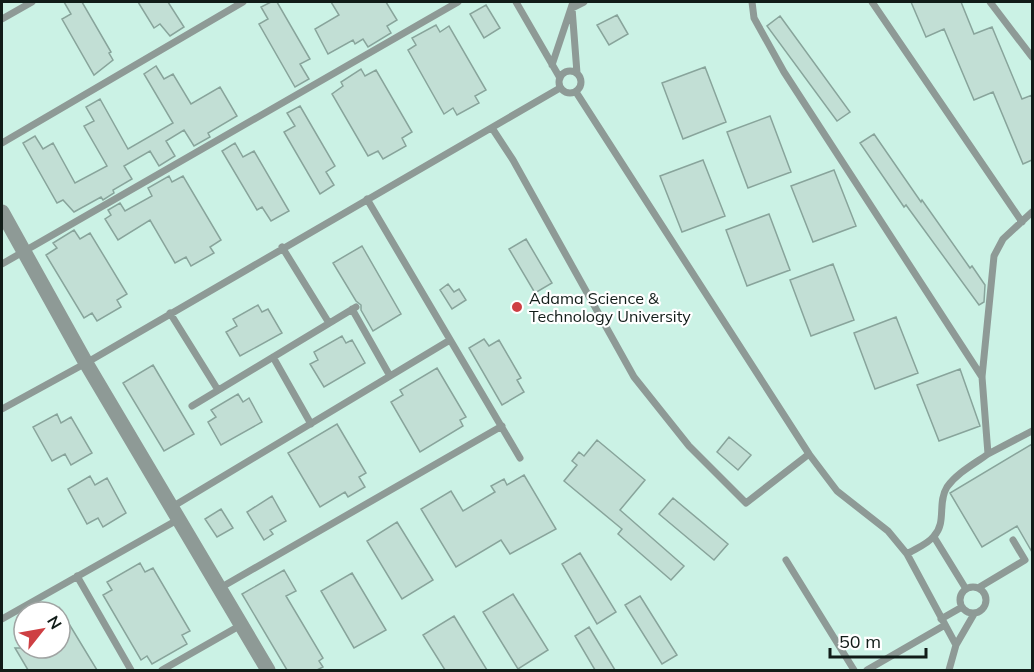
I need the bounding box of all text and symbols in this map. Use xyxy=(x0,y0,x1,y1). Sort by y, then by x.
place label: Adama Science & Technology University xyxy=(529,288,691,326)
marker: Adama Science & Technology University xyxy=(510,300,524,314)
north arrow xyxy=(12,600,72,660)
text: N xyxy=(43,612,67,633)
scale bar xyxy=(830,621,926,659)
text: 50 m xyxy=(839,630,881,653)

